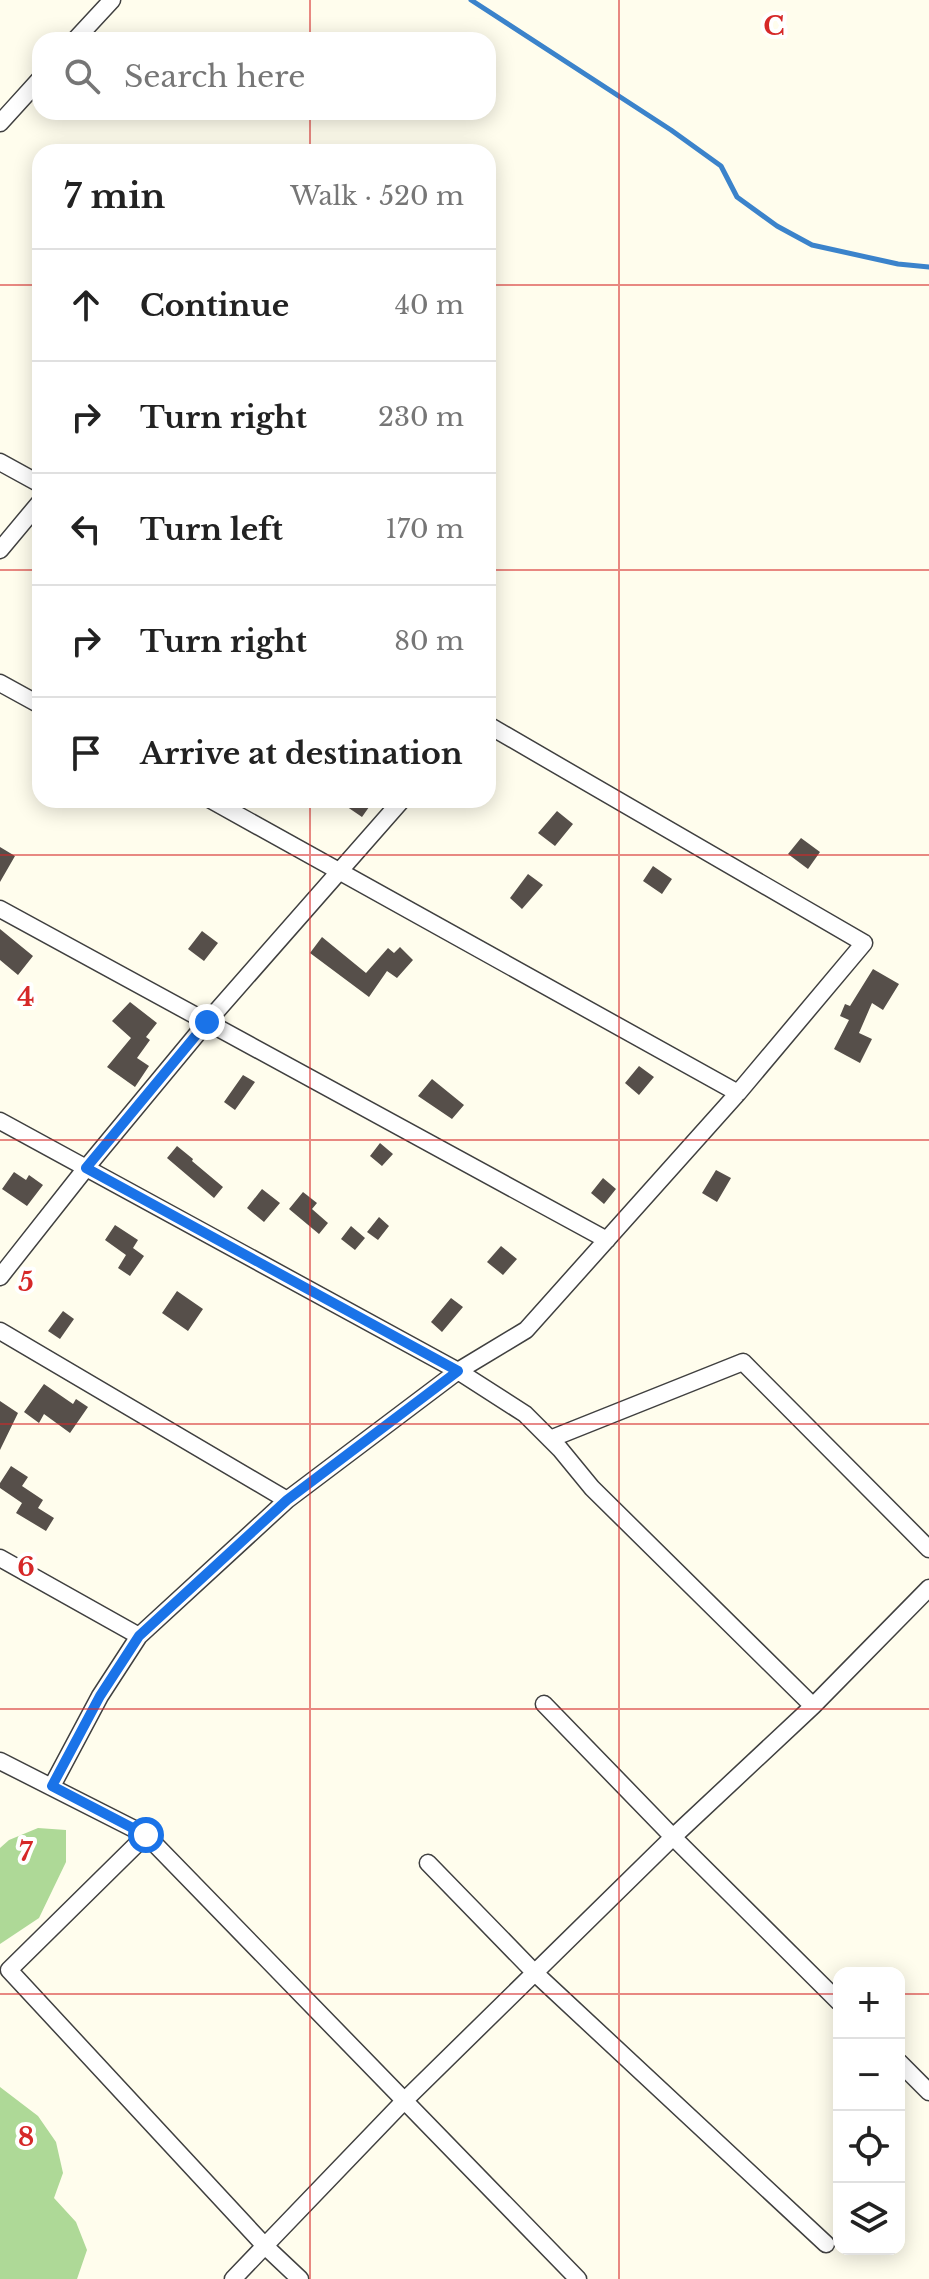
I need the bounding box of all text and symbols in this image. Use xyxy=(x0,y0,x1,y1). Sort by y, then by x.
text: C xyxy=(763,10,785,42)
search box xyxy=(32,32,496,120)
icon: search xyxy=(60,54,104,98)
text: Search here xyxy=(124,58,305,95)
text: 7 min xyxy=(64,175,165,217)
text: Walk · 520 m xyxy=(290,180,464,212)
icon: ahead xyxy=(64,283,108,327)
text: Continue xyxy=(140,287,289,324)
text: 40 m xyxy=(395,289,464,321)
icon: right xyxy=(64,395,108,439)
text: Turn right xyxy=(140,399,307,436)
text: 230 m xyxy=(378,401,464,433)
icon: left xyxy=(64,507,108,551)
text: Turn left xyxy=(140,511,283,548)
text: 170 m xyxy=(385,513,464,545)
icon: right xyxy=(64,619,108,663)
text: Turn right xyxy=(140,623,307,660)
text: 80 m xyxy=(394,625,464,657)
icon: arrive xyxy=(64,731,108,775)
text: Arrive at destination xyxy=(140,735,463,772)
text: 4 xyxy=(17,981,35,1013)
route end xyxy=(189,1004,225,1040)
text: 5 xyxy=(18,1266,34,1298)
text: 6 xyxy=(17,1551,35,1583)
route start xyxy=(128,1817,164,1853)
text: 7 xyxy=(19,1836,33,1868)
map controls xyxy=(833,1967,905,2255)
button: + xyxy=(833,1967,905,2039)
button: − xyxy=(833,2039,905,2111)
button: locate xyxy=(833,2111,905,2183)
text: 8 xyxy=(18,2121,34,2153)
button: layers xyxy=(833,2183,905,2255)

